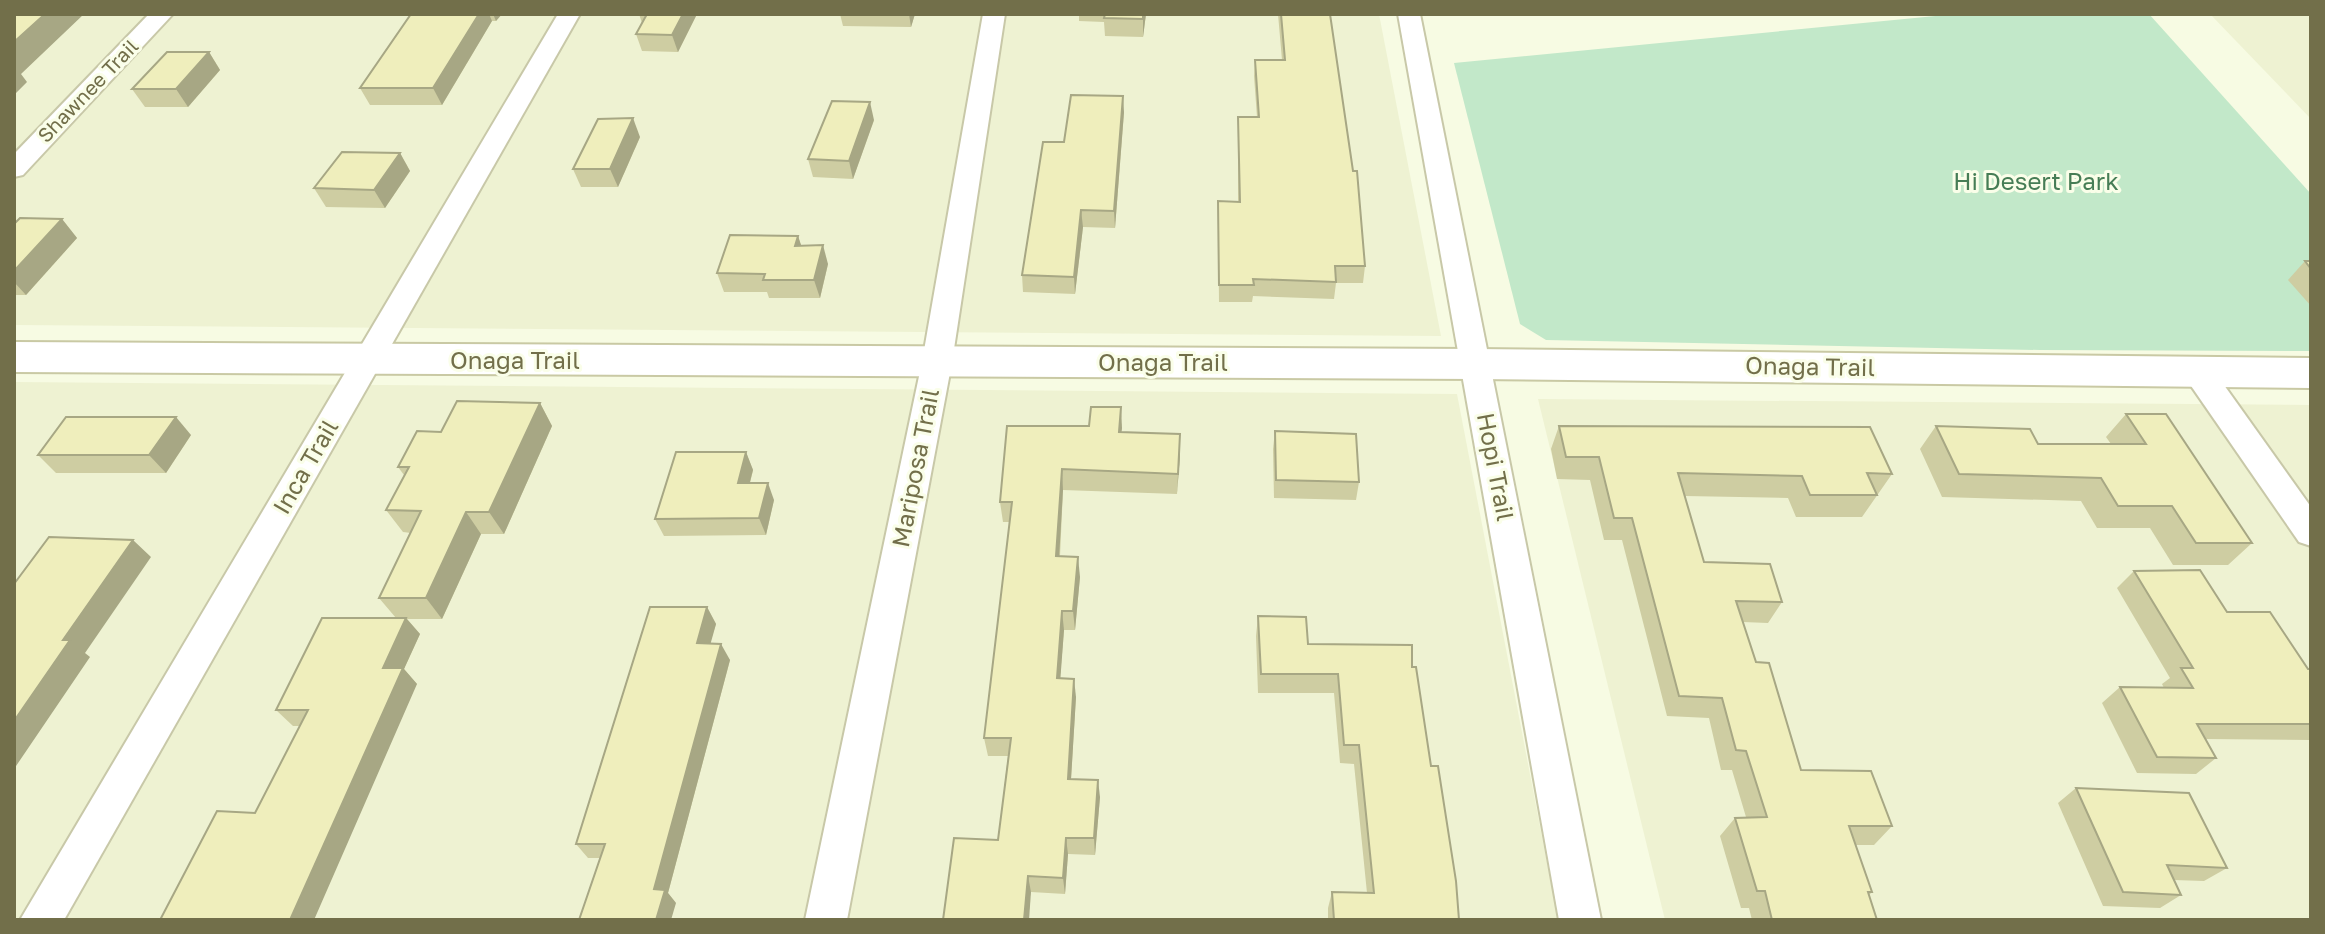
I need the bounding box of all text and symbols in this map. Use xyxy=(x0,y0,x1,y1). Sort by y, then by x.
street label: Shawnee Trail xyxy=(32,34,143,147)
park label: Hi Desert Park xyxy=(1953,166,2119,195)
street label: Onaga Trail xyxy=(450,345,580,374)
street label: Onaga Trail xyxy=(1098,347,1228,376)
street label: Onaga Trail xyxy=(1745,350,1875,381)
street label: Mariposa Trail xyxy=(885,386,944,549)
street label: Hopi Trail xyxy=(1472,410,1521,523)
street label: Inca Trail xyxy=(266,414,343,519)

